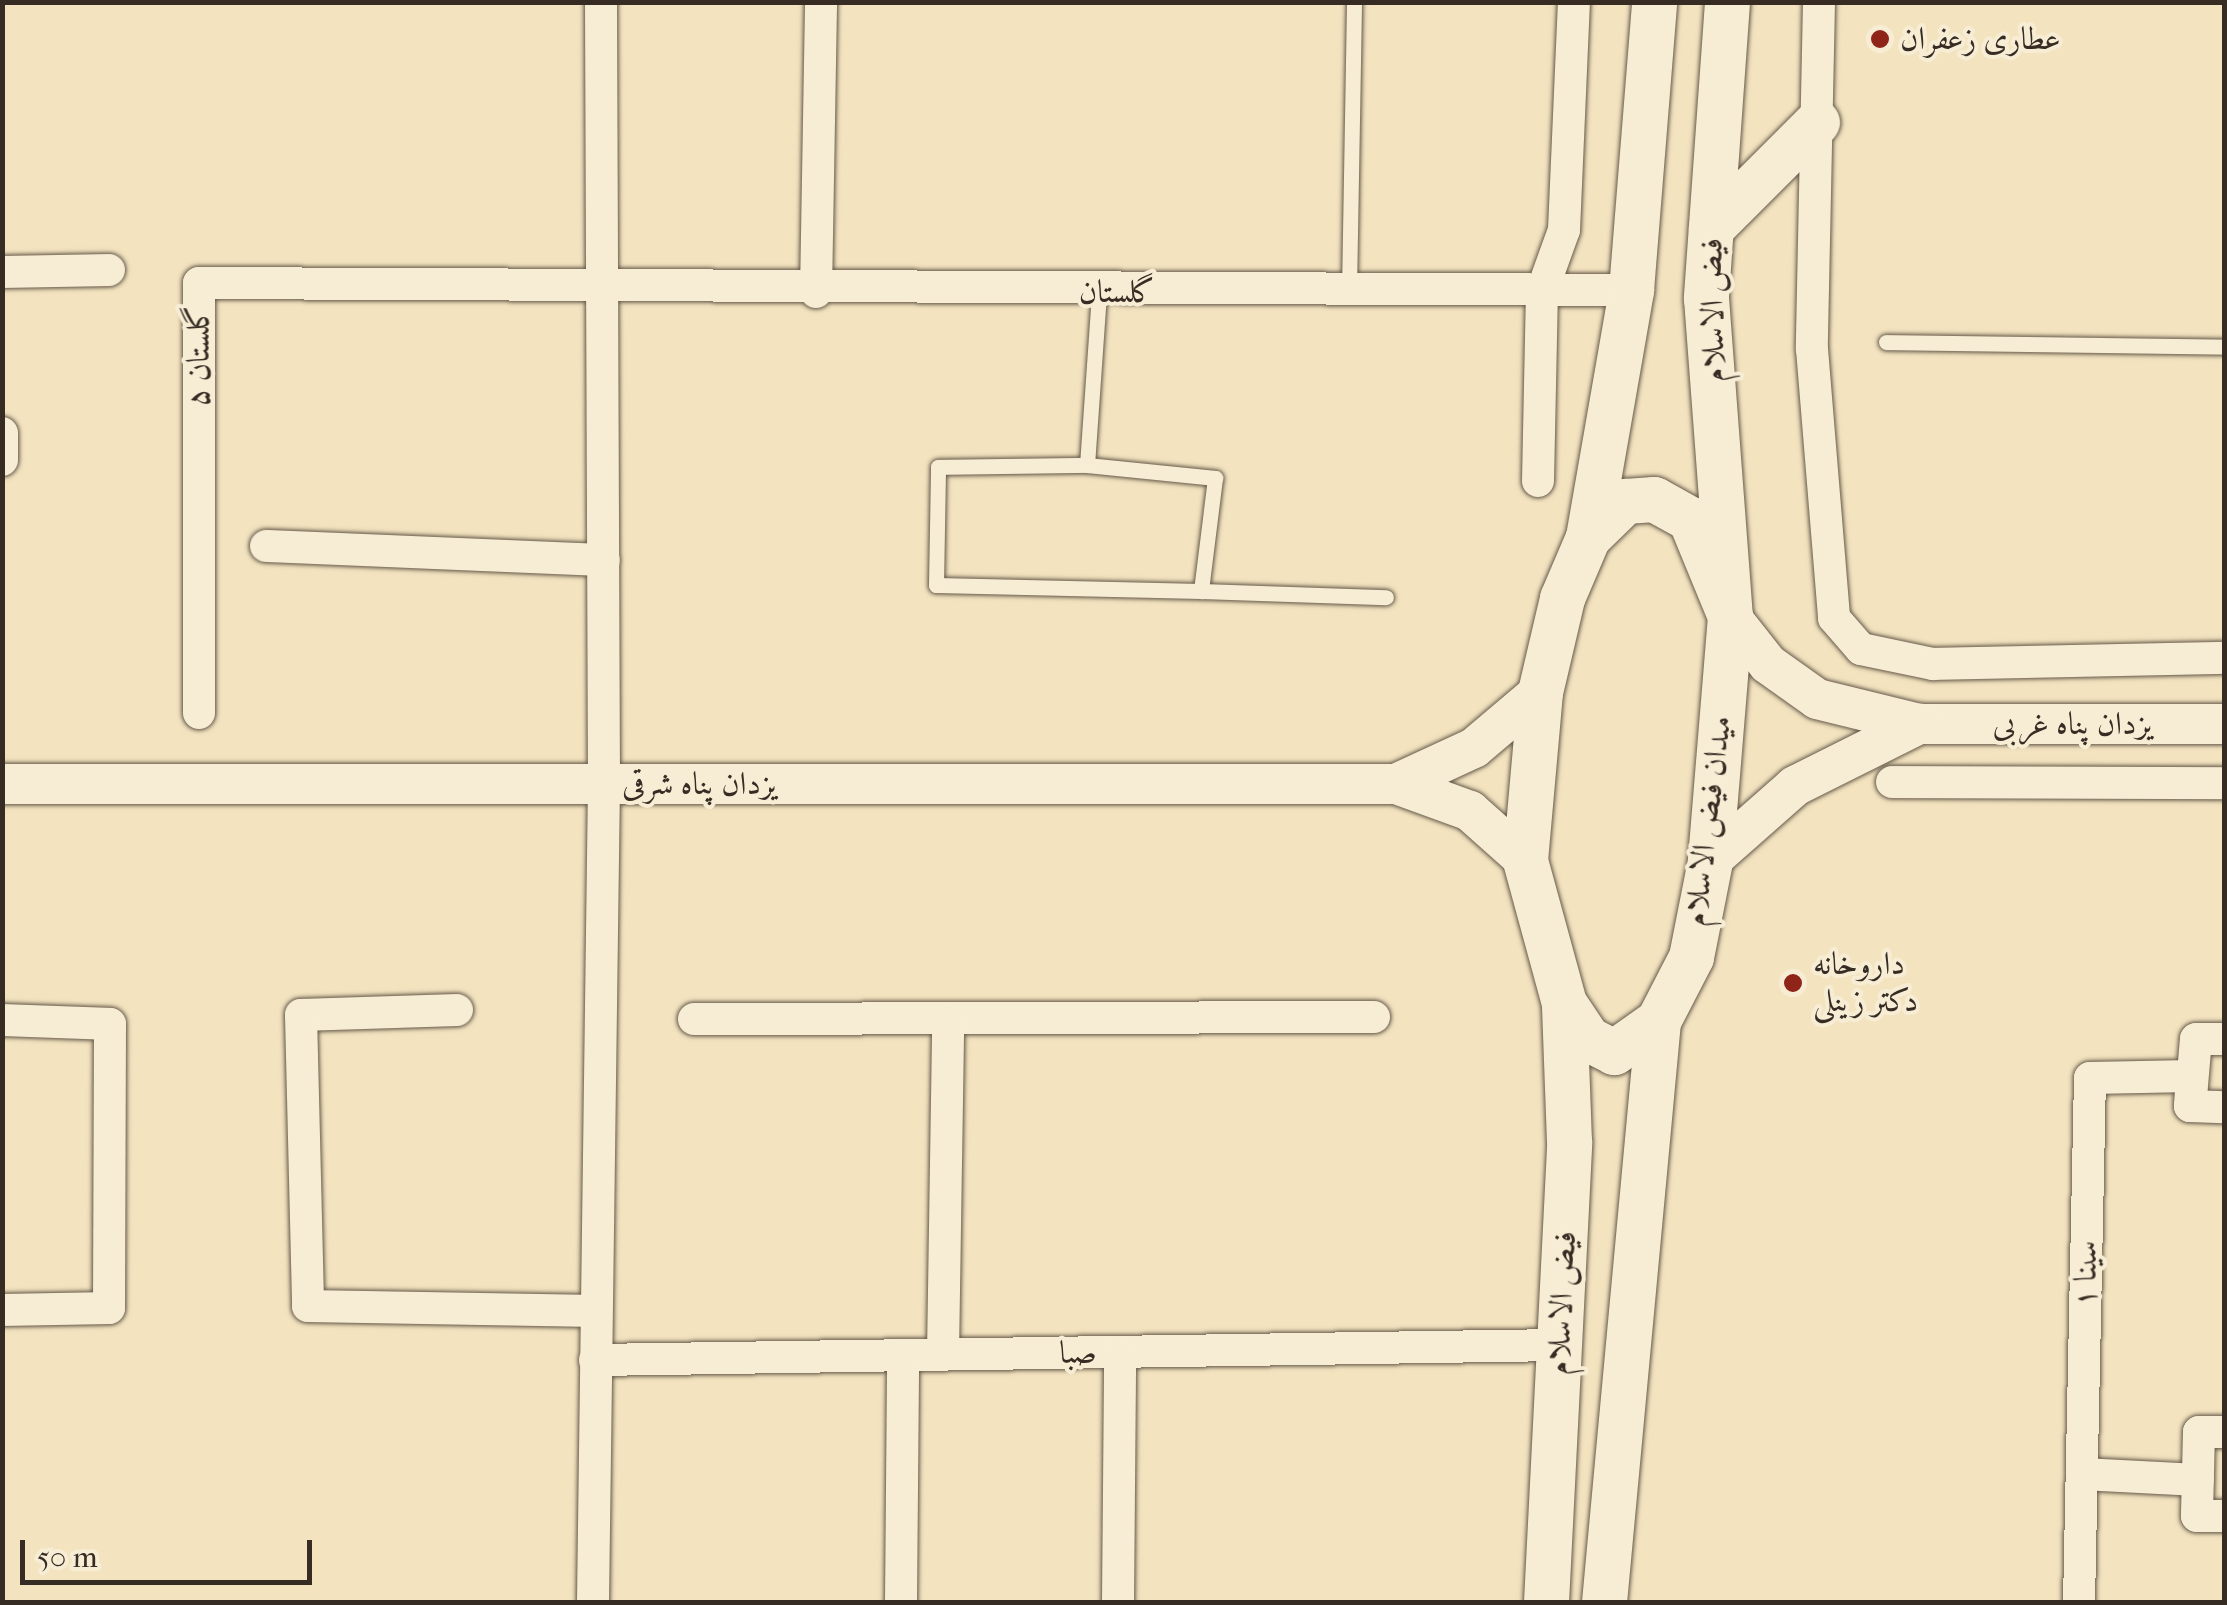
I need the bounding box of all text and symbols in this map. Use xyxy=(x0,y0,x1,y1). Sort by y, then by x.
place label: عطاری زعفران xyxy=(1900,20,2061,58)
marker: عطاری زعفران xyxy=(1869,28,1891,50)
street label: فیض الاسلام xyxy=(1693,238,1733,382)
street label: گلستان xyxy=(1079,273,1155,311)
street label: گلستان ۵ xyxy=(180,305,218,407)
street label: یزدان پناه غربی xyxy=(1992,705,2152,743)
street label: میدان فیض الاسلام xyxy=(1676,714,1740,928)
street label: یزدان پناه شرقی xyxy=(622,765,776,803)
place label: داروخانه دکتر زینلی xyxy=(1813,946,1918,1021)
marker: داروخانه دکتر زینلی xyxy=(1782,972,1804,994)
street label: فیض الاسلام xyxy=(1539,1230,1585,1376)
street label: سینا ۱ xyxy=(2066,1240,2106,1308)
street label: صبا xyxy=(1059,1333,1097,1373)
scale bar xyxy=(25,1520,318,1582)
text: 50 m xyxy=(37,1540,98,1575)

